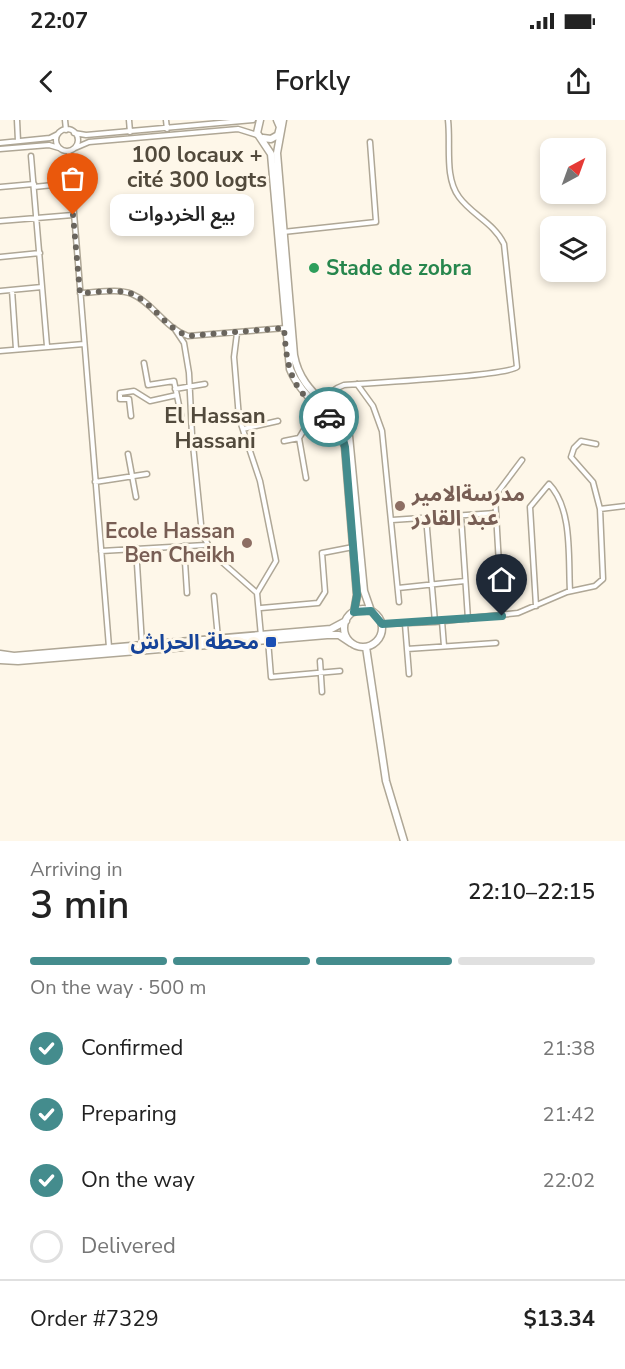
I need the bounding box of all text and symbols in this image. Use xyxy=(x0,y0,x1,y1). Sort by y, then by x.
text: 22:07 xyxy=(30,6,88,36)
text: Forkly xyxy=(275,63,350,100)
icon: back xyxy=(30,65,63,98)
icon: share xyxy=(562,65,595,98)
north arrow xyxy=(540,138,606,204)
map controls xyxy=(540,138,606,282)
district label: 100 locaux + cité 300 logts xyxy=(127,140,267,195)
pin xyxy=(47,153,98,215)
icon: bag xyxy=(56,162,89,195)
callout: بيع الخردوات xyxy=(109,194,253,236)
text: بيع الخردوات xyxy=(128,201,236,228)
button: layers xyxy=(540,216,606,282)
place label: Stade de zobra xyxy=(326,254,472,282)
marker: Stade de zobra xyxy=(307,261,321,275)
courier xyxy=(299,387,359,447)
district label: El Hassan Hassani xyxy=(164,401,266,456)
icon: car xyxy=(313,401,346,434)
place label: مدرسةالامير عبد القادر xyxy=(411,480,525,532)
marker: مدرسةالامير عبد القادر xyxy=(393,499,407,513)
place label: Ecole Hassan Ben Cheikh xyxy=(105,517,235,569)
marker: Ecole Hassan Ben Cheikh xyxy=(240,536,254,550)
pin xyxy=(476,554,527,616)
icon: home xyxy=(485,563,518,596)
place label: محطة الحراش xyxy=(131,628,259,656)
marker: محطة الحراش xyxy=(264,635,278,649)
text: Arriving in xyxy=(30,856,123,883)
text: 22:10–22:15 xyxy=(468,877,595,907)
text: 3 min xyxy=(30,879,129,932)
text: On the way · 500 m xyxy=(30,974,206,1001)
icon: check xyxy=(30,1032,63,1065)
text: Confirmed xyxy=(81,1033,183,1063)
text: 21:38 xyxy=(542,1035,595,1062)
icon: check xyxy=(30,1098,63,1131)
text: Preparing xyxy=(81,1099,177,1129)
text: 21:42 xyxy=(542,1101,595,1128)
icon: check xyxy=(30,1164,63,1197)
text: On the way xyxy=(81,1165,195,1195)
text: 22:02 xyxy=(542,1167,595,1194)
text: Delivered xyxy=(81,1231,176,1261)
text: Order #7329 xyxy=(30,1304,159,1334)
text: $13.34 xyxy=(524,1304,595,1334)

